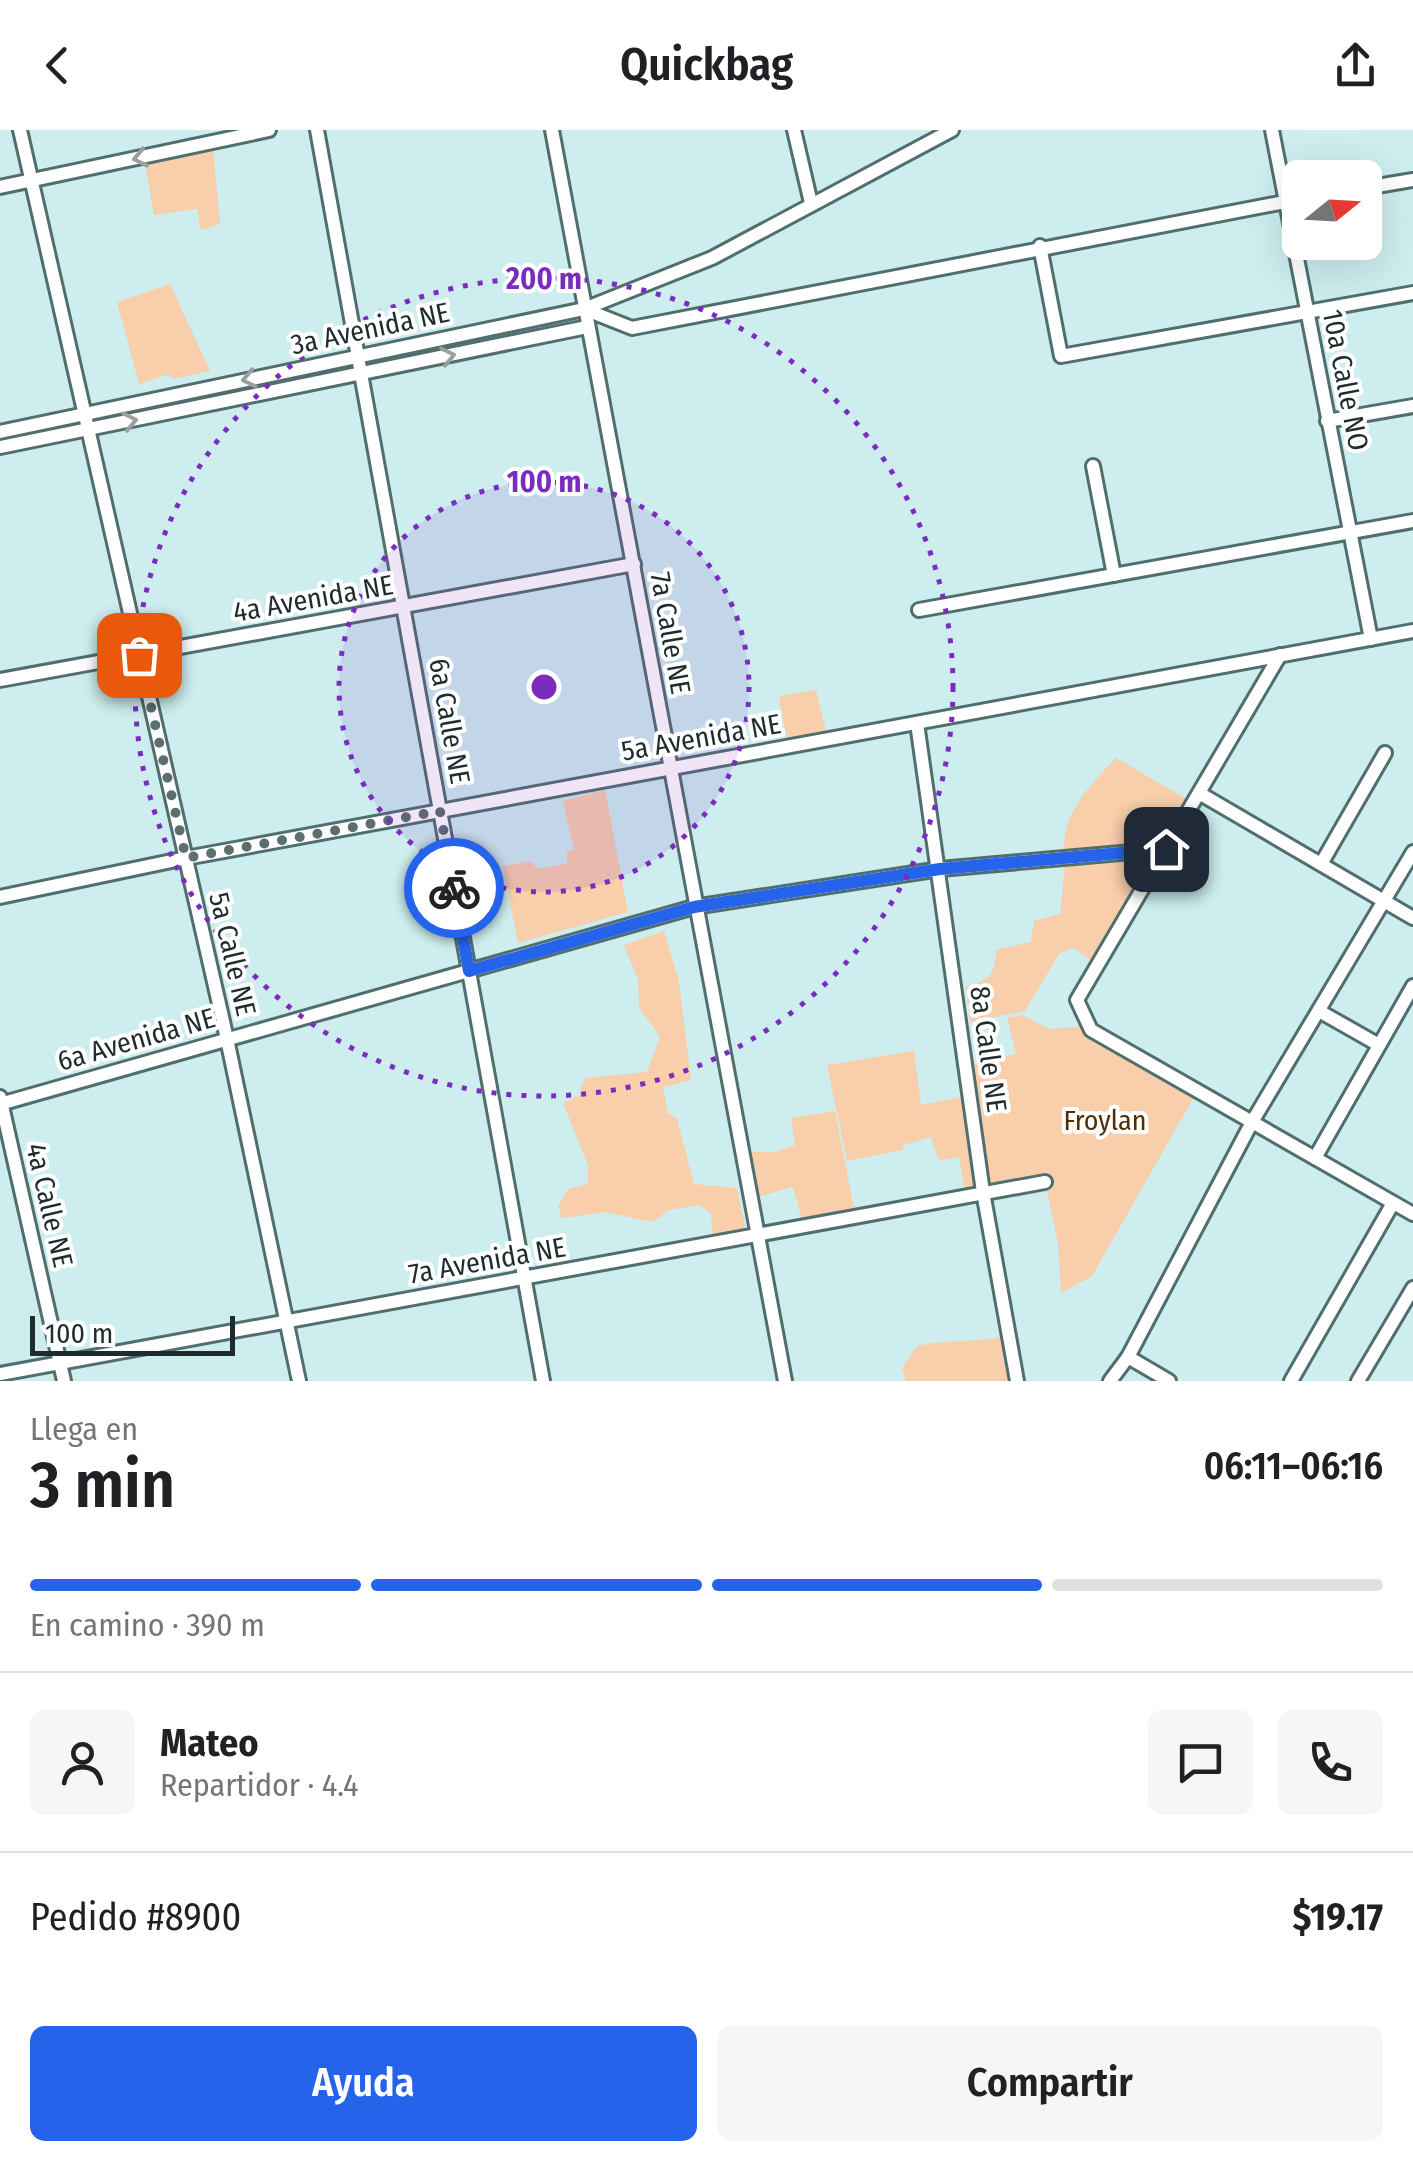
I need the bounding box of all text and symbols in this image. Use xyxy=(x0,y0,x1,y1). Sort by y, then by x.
icon: back xyxy=(30,38,85,93)
text: Quickbag xyxy=(620,38,793,92)
icon: share xyxy=(1328,38,1383,93)
one-way arrow xyxy=(132,146,149,167)
north arrow xyxy=(1282,160,1382,260)
map controls xyxy=(1282,160,1382,260)
text: 200 m xyxy=(505,261,582,297)
street label: 3a Avenida NE xyxy=(288,296,452,361)
street label: 10a Calle NO xyxy=(1316,307,1375,453)
one-way arrow xyxy=(439,346,456,367)
one-way arrow xyxy=(240,367,257,388)
one-way arrow xyxy=(121,411,138,432)
text: 100 m xyxy=(507,464,581,500)
street label: 4a Avenida NE xyxy=(230,568,396,629)
street label: 7a Calle NE xyxy=(644,569,697,697)
pin xyxy=(97,613,182,698)
icon: bag xyxy=(112,628,167,683)
street label: 6a Calle NE xyxy=(422,656,477,786)
centre of rings xyxy=(526,669,562,705)
street label: 5a Avenida NE xyxy=(619,707,783,768)
pin xyxy=(1124,807,1209,892)
icon: home xyxy=(1139,822,1194,877)
courier xyxy=(404,838,504,938)
icon: bike xyxy=(427,861,482,916)
street label: 5a Calle NE xyxy=(202,889,263,1019)
street label: 8a Calle NE xyxy=(963,984,1014,1114)
street label: 6a Avenida NE xyxy=(54,1001,219,1078)
park label: Froylan xyxy=(1063,1104,1147,1137)
street label: 4a Calle NE xyxy=(19,1140,80,1270)
street label: 7a Avenida NE xyxy=(406,1230,568,1291)
scale bar xyxy=(30,1311,235,1356)
text: 100 m xyxy=(45,1317,113,1350)
text: Llega en xyxy=(30,1410,138,1448)
text: 06:11–06:16 xyxy=(1204,1443,1383,1489)
text: 3 min xyxy=(30,1446,175,1524)
text: En camino · 390 m xyxy=(30,1606,265,1644)
button: person xyxy=(30,1710,135,1815)
button: chat xyxy=(1148,1710,1253,1815)
button: phone xyxy=(1278,1710,1383,1815)
text: Mateo xyxy=(160,1720,259,1766)
text: Repartidor · 4.4 xyxy=(160,1766,359,1804)
text: Pedido #8900 xyxy=(30,1894,241,1940)
text: $19.17 xyxy=(1293,1894,1383,1940)
button: Ayuda xyxy=(30,2026,697,2141)
button: Compartir xyxy=(717,2026,1383,2141)

